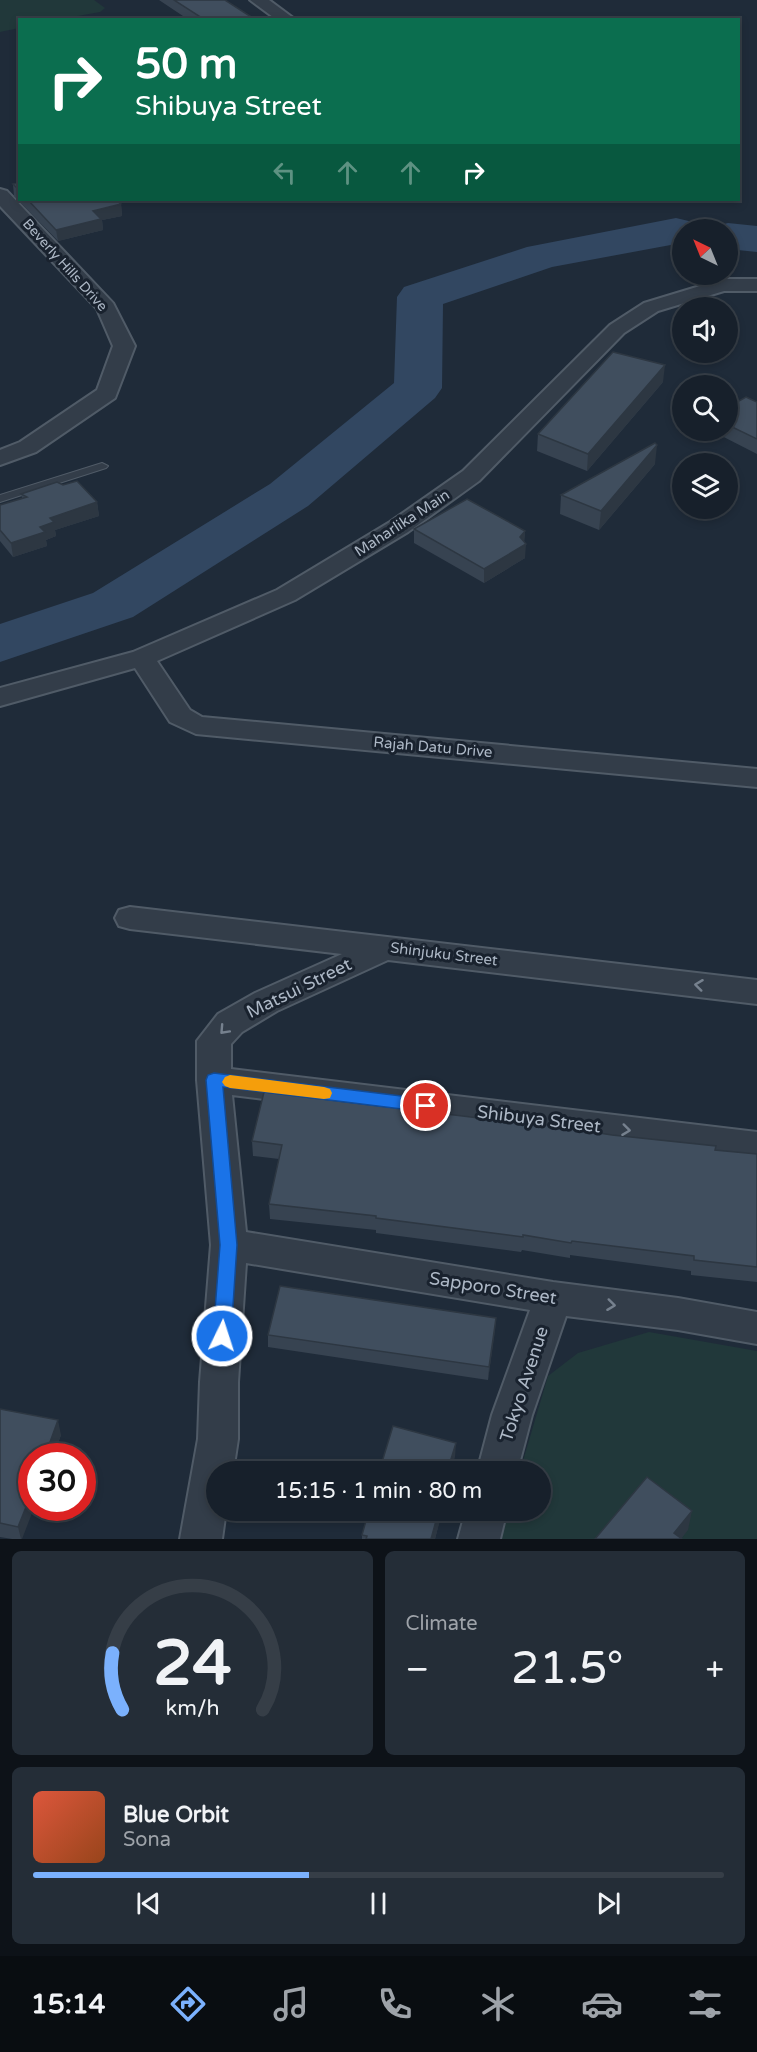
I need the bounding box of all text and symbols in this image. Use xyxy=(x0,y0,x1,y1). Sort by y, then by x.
text: 50 m xyxy=(135,39,237,90)
icon: right xyxy=(36,42,114,120)
text: Shibuya Street xyxy=(135,90,322,123)
icon: left xyxy=(268,156,301,189)
icon: ahead xyxy=(331,156,364,189)
icon: ahead xyxy=(394,156,427,189)
icon: right xyxy=(457,156,490,189)
street label: Beverly Hills Drive xyxy=(19,215,111,315)
north arrow xyxy=(672,219,738,285)
map controls xyxy=(672,219,738,519)
button: sound xyxy=(672,297,738,363)
button: search xyxy=(672,375,738,441)
button: layers xyxy=(672,453,738,519)
street label: Maharlika Main xyxy=(351,486,453,560)
street label: Rajah Datu Drive xyxy=(373,733,493,761)
street label: Shinjuku Street xyxy=(389,938,499,970)
street label: Matsui Street xyxy=(243,953,355,1023)
one-way arrow xyxy=(694,979,703,991)
one-way arrow xyxy=(220,1024,231,1034)
pin xyxy=(400,1080,451,1131)
icon: arrive xyxy=(409,1089,442,1122)
street label: Shibuya Street xyxy=(476,1100,602,1138)
one-way arrow xyxy=(622,1123,631,1136)
street label: Sapporo Street xyxy=(428,1267,558,1309)
one-way arrow xyxy=(606,1298,616,1311)
position arrow xyxy=(190,1304,254,1368)
street label: Tokyo Avenue xyxy=(495,1323,553,1445)
speed limit sign: 30 xyxy=(18,1443,96,1521)
text: 15:15 · 1 min · 80 m xyxy=(275,1478,482,1504)
text: Climate xyxy=(406,1612,478,1636)
text: 24 xyxy=(153,1627,231,1702)
text: 21.5° xyxy=(511,1642,624,1696)
text: − xyxy=(406,1650,429,1689)
text: + xyxy=(705,1650,724,1689)
text: km/h xyxy=(165,1695,219,1721)
text: Blue Orbit xyxy=(123,1802,229,1828)
text: Sona xyxy=(123,1828,171,1852)
icon: previous xyxy=(132,1887,165,1920)
icon: pause xyxy=(362,1887,395,1920)
icon: next xyxy=(592,1887,625,1920)
icon: directions xyxy=(167,1983,209,2025)
icon: music xyxy=(270,1983,312,2025)
icon: phone xyxy=(374,1983,416,2025)
icon: climate xyxy=(477,1983,519,2025)
icon: car xyxy=(581,1983,623,2025)
icon: filters xyxy=(684,1983,726,2025)
text: 15:14 xyxy=(31,1988,106,2021)

